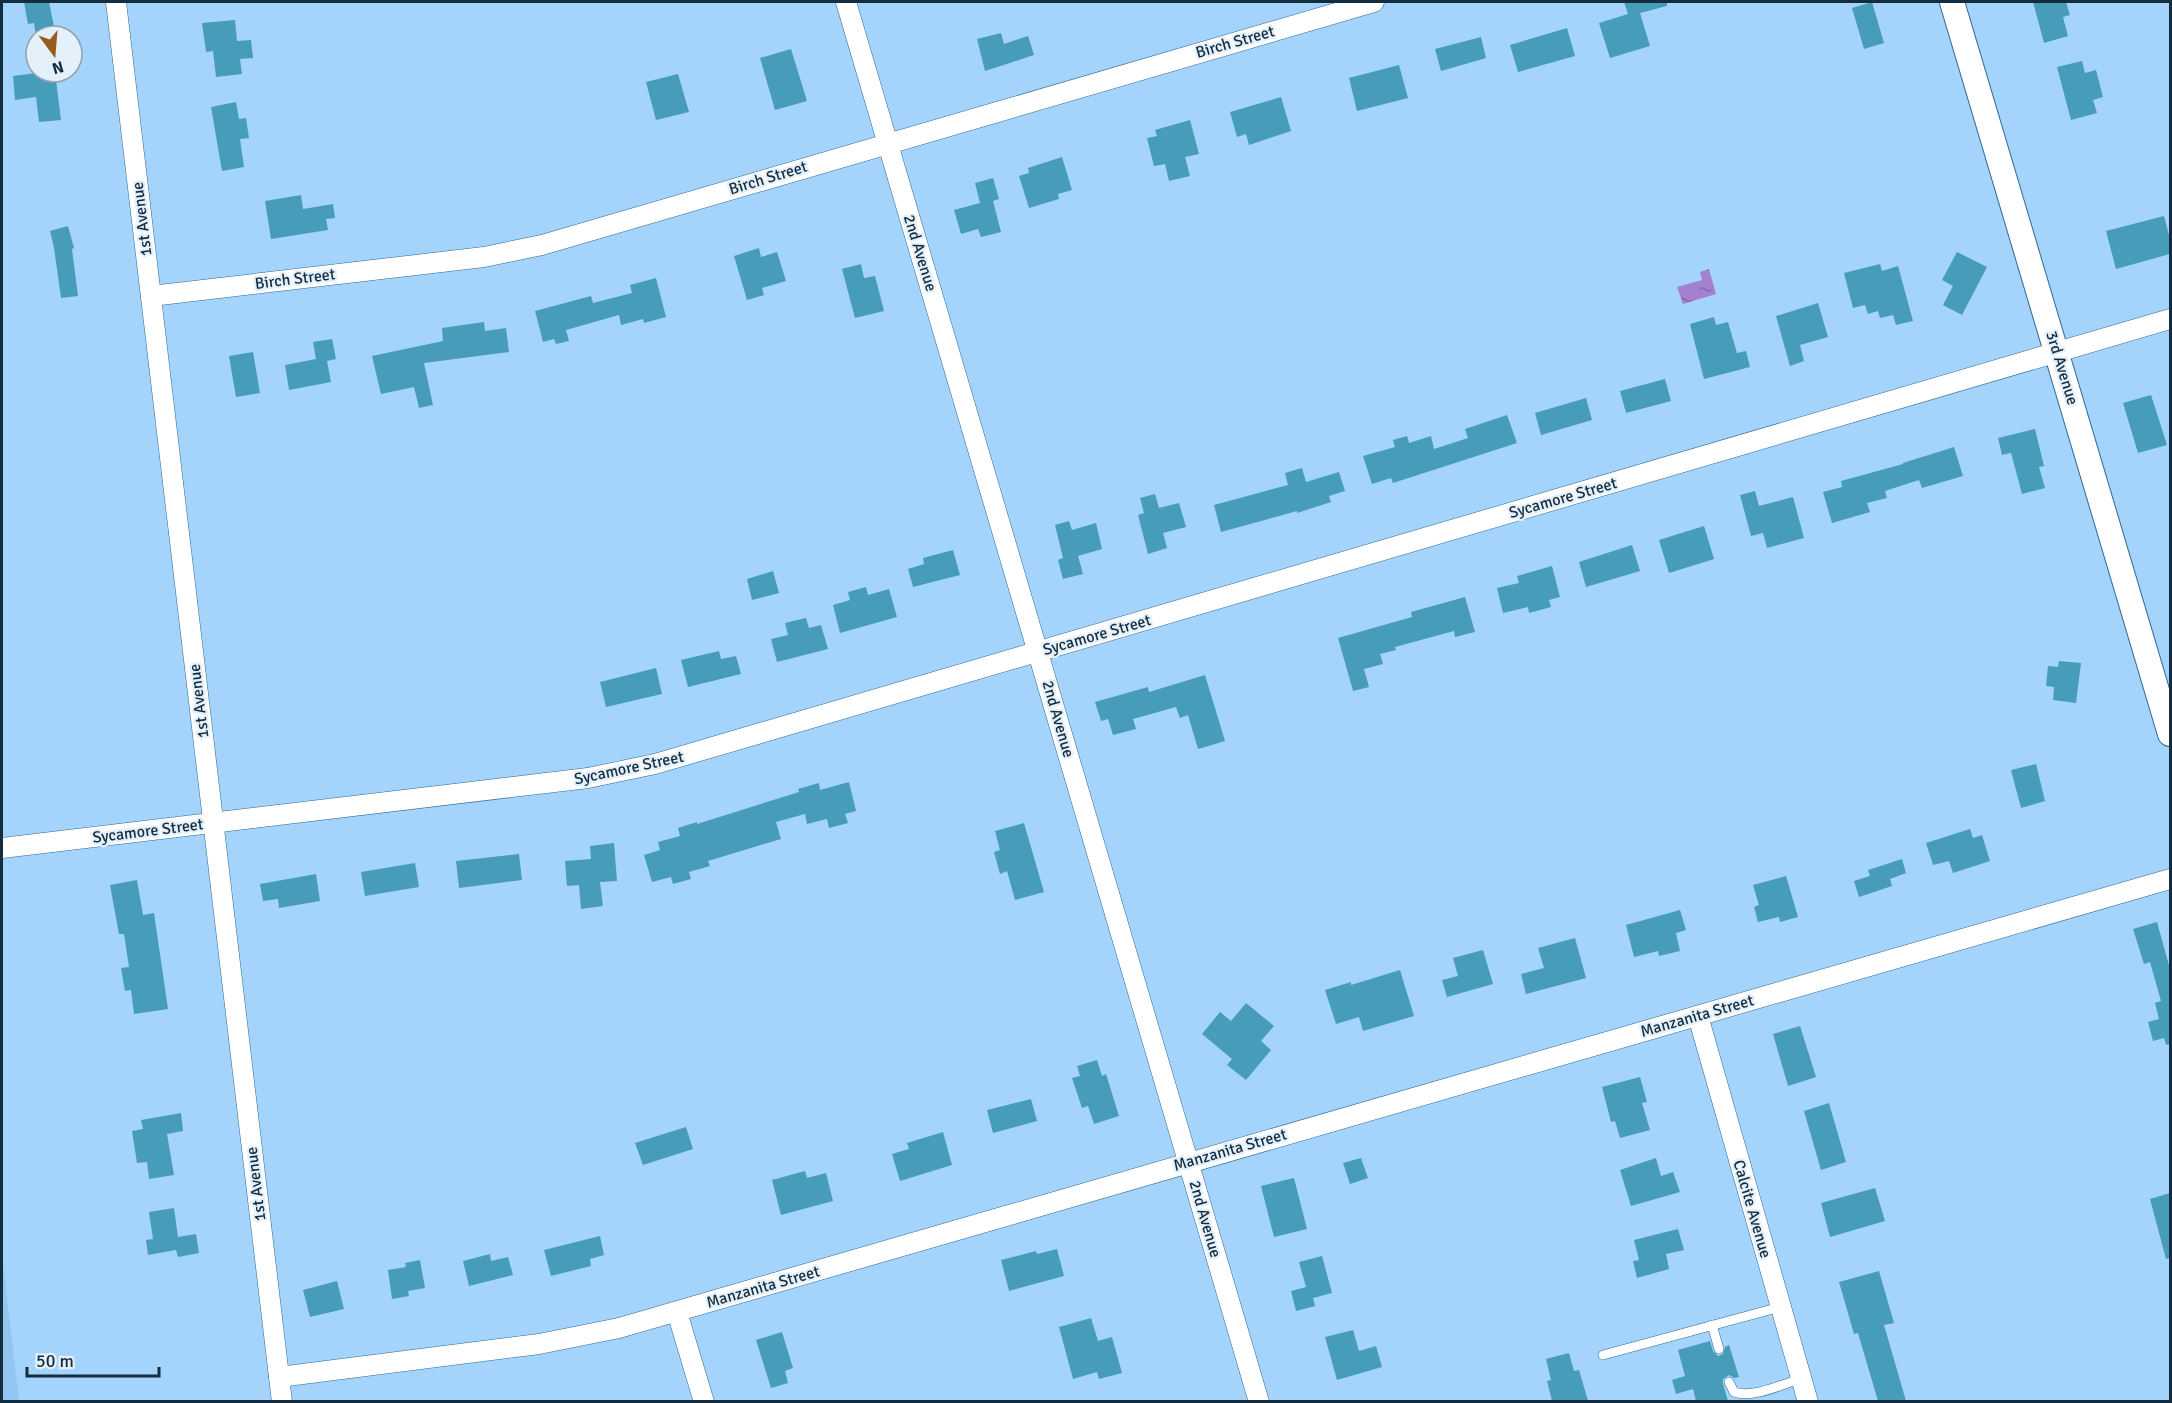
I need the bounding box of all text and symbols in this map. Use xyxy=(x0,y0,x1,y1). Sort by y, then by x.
street label: Birch Street xyxy=(1193,21,1277,63)
north arrow xyxy=(24,24,84,84)
text: N xyxy=(50,56,66,79)
street label: Birch Street xyxy=(726,156,810,199)
street label: 1st Avenue xyxy=(128,181,156,257)
street label: 2nd Avenue xyxy=(899,212,941,294)
street label: Birch Street xyxy=(254,264,337,294)
street label: 3rd Avenue xyxy=(2041,329,2083,407)
street label: Sycamore Street xyxy=(1507,473,1620,523)
street label: Sycamore Street xyxy=(1041,610,1154,660)
street label: 1st Avenue xyxy=(185,663,213,739)
street label: 2nd Avenue xyxy=(1037,678,1079,760)
street label: Sycamore Street xyxy=(572,747,686,789)
street label: Sycamore Street xyxy=(92,814,205,848)
street label: Manzanita Street xyxy=(1638,990,1756,1042)
street label: Manzanita Street xyxy=(1171,1124,1289,1176)
street label: 1st Avenue xyxy=(242,1146,270,1222)
street label: Calcite Avenue xyxy=(1728,1158,1776,1260)
street label: 2nd Avenue xyxy=(1184,1178,1226,1260)
street label: Manzanita Street xyxy=(704,1261,822,1313)
scale bar xyxy=(27,1340,159,1378)
text: 50 m xyxy=(36,1350,74,1372)

